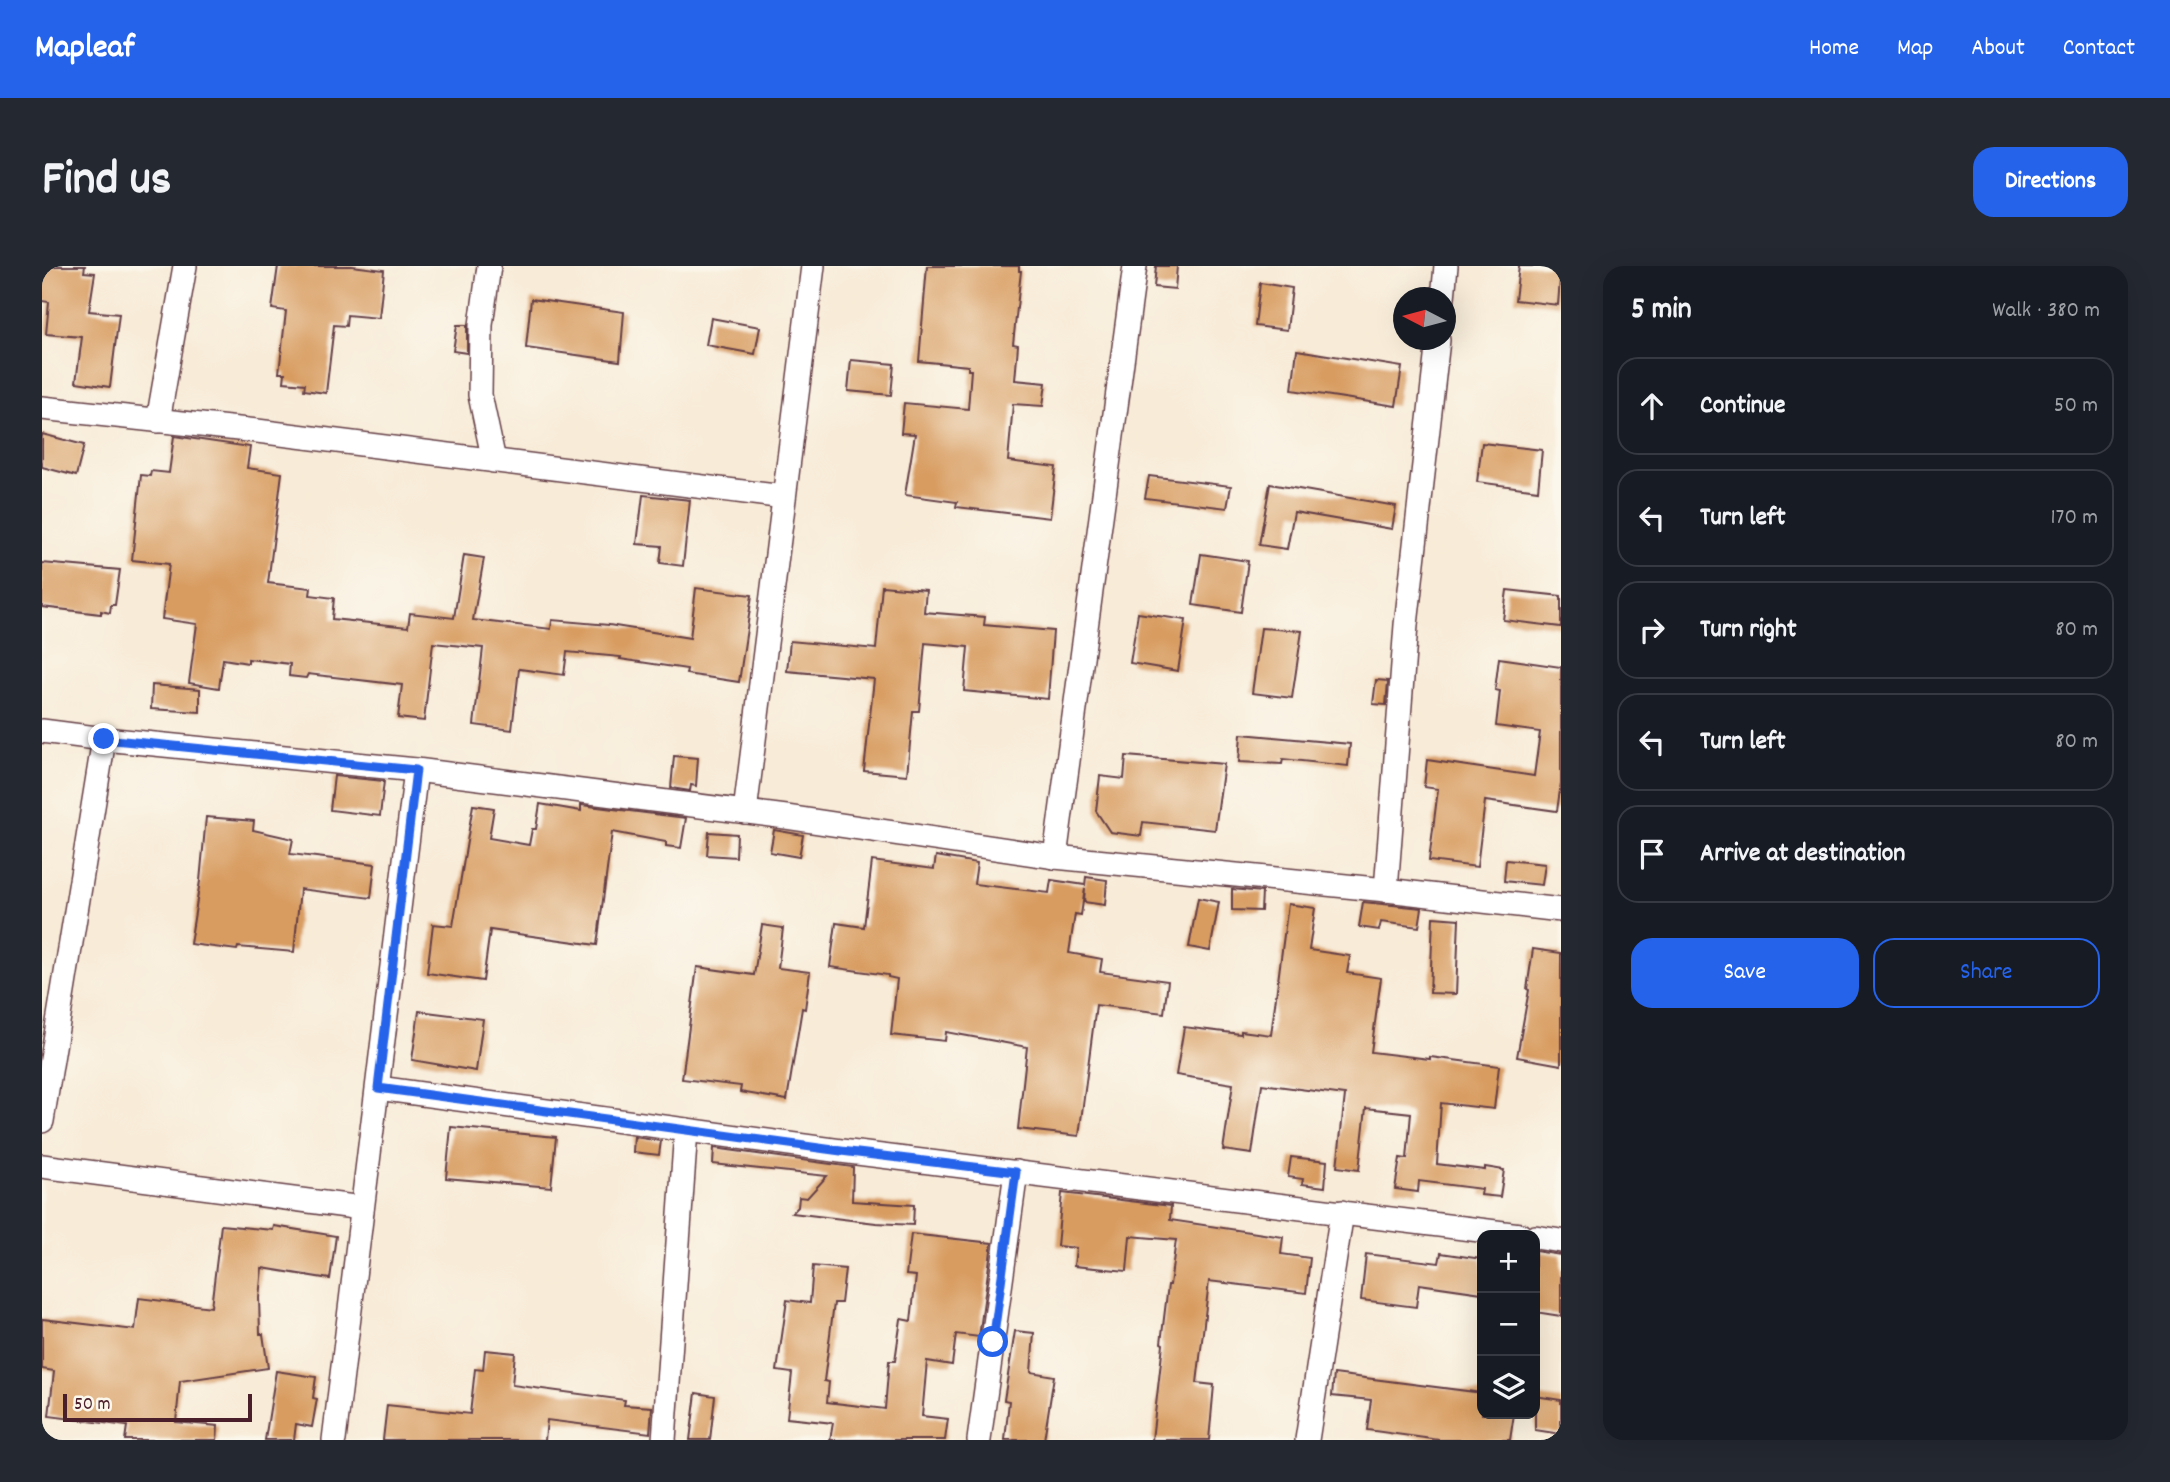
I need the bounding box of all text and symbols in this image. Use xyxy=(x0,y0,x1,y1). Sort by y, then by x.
text: Mapleaf xyxy=(35,26,135,73)
text: Home xyxy=(1809,32,1859,66)
text: Map xyxy=(1897,32,1933,66)
text: About xyxy=(1971,32,2025,66)
text: Contact xyxy=(2063,32,2135,66)
text: Find us xyxy=(42,147,171,217)
button: Directions xyxy=(1973,147,2128,217)
north arrow xyxy=(1393,287,1456,350)
text: 5 min xyxy=(1631,290,1692,333)
text: Walk · 380 m xyxy=(1992,295,2100,328)
icon: ahead xyxy=(1633,387,1671,425)
text: Continue xyxy=(1700,388,1785,425)
text: 50 m xyxy=(2054,390,2098,423)
icon: left xyxy=(1633,499,1671,537)
text: Turn left xyxy=(1700,500,1786,537)
text: 170 m xyxy=(2051,502,2098,535)
icon: right xyxy=(1633,611,1671,649)
text: Turn right xyxy=(1700,612,1797,649)
text: 80 m xyxy=(2055,614,2098,647)
route end xyxy=(88,723,119,754)
icon: left xyxy=(1633,723,1671,761)
text: Turn left xyxy=(1700,724,1786,761)
text: 80 m xyxy=(2055,726,2098,759)
icon: arrive xyxy=(1633,835,1671,873)
text: Arrive at destination xyxy=(1700,836,1905,873)
button: Save xyxy=(1631,938,1859,1008)
button: Share xyxy=(1873,938,2100,1008)
map controls xyxy=(1477,1230,1540,1419)
button: + xyxy=(1477,1230,1540,1293)
button: − xyxy=(1477,1293,1540,1356)
route start xyxy=(977,1326,1008,1357)
button: layers xyxy=(1477,1356,1540,1419)
scale bar xyxy=(63,1391,252,1423)
text: 50 m xyxy=(74,1392,111,1419)

